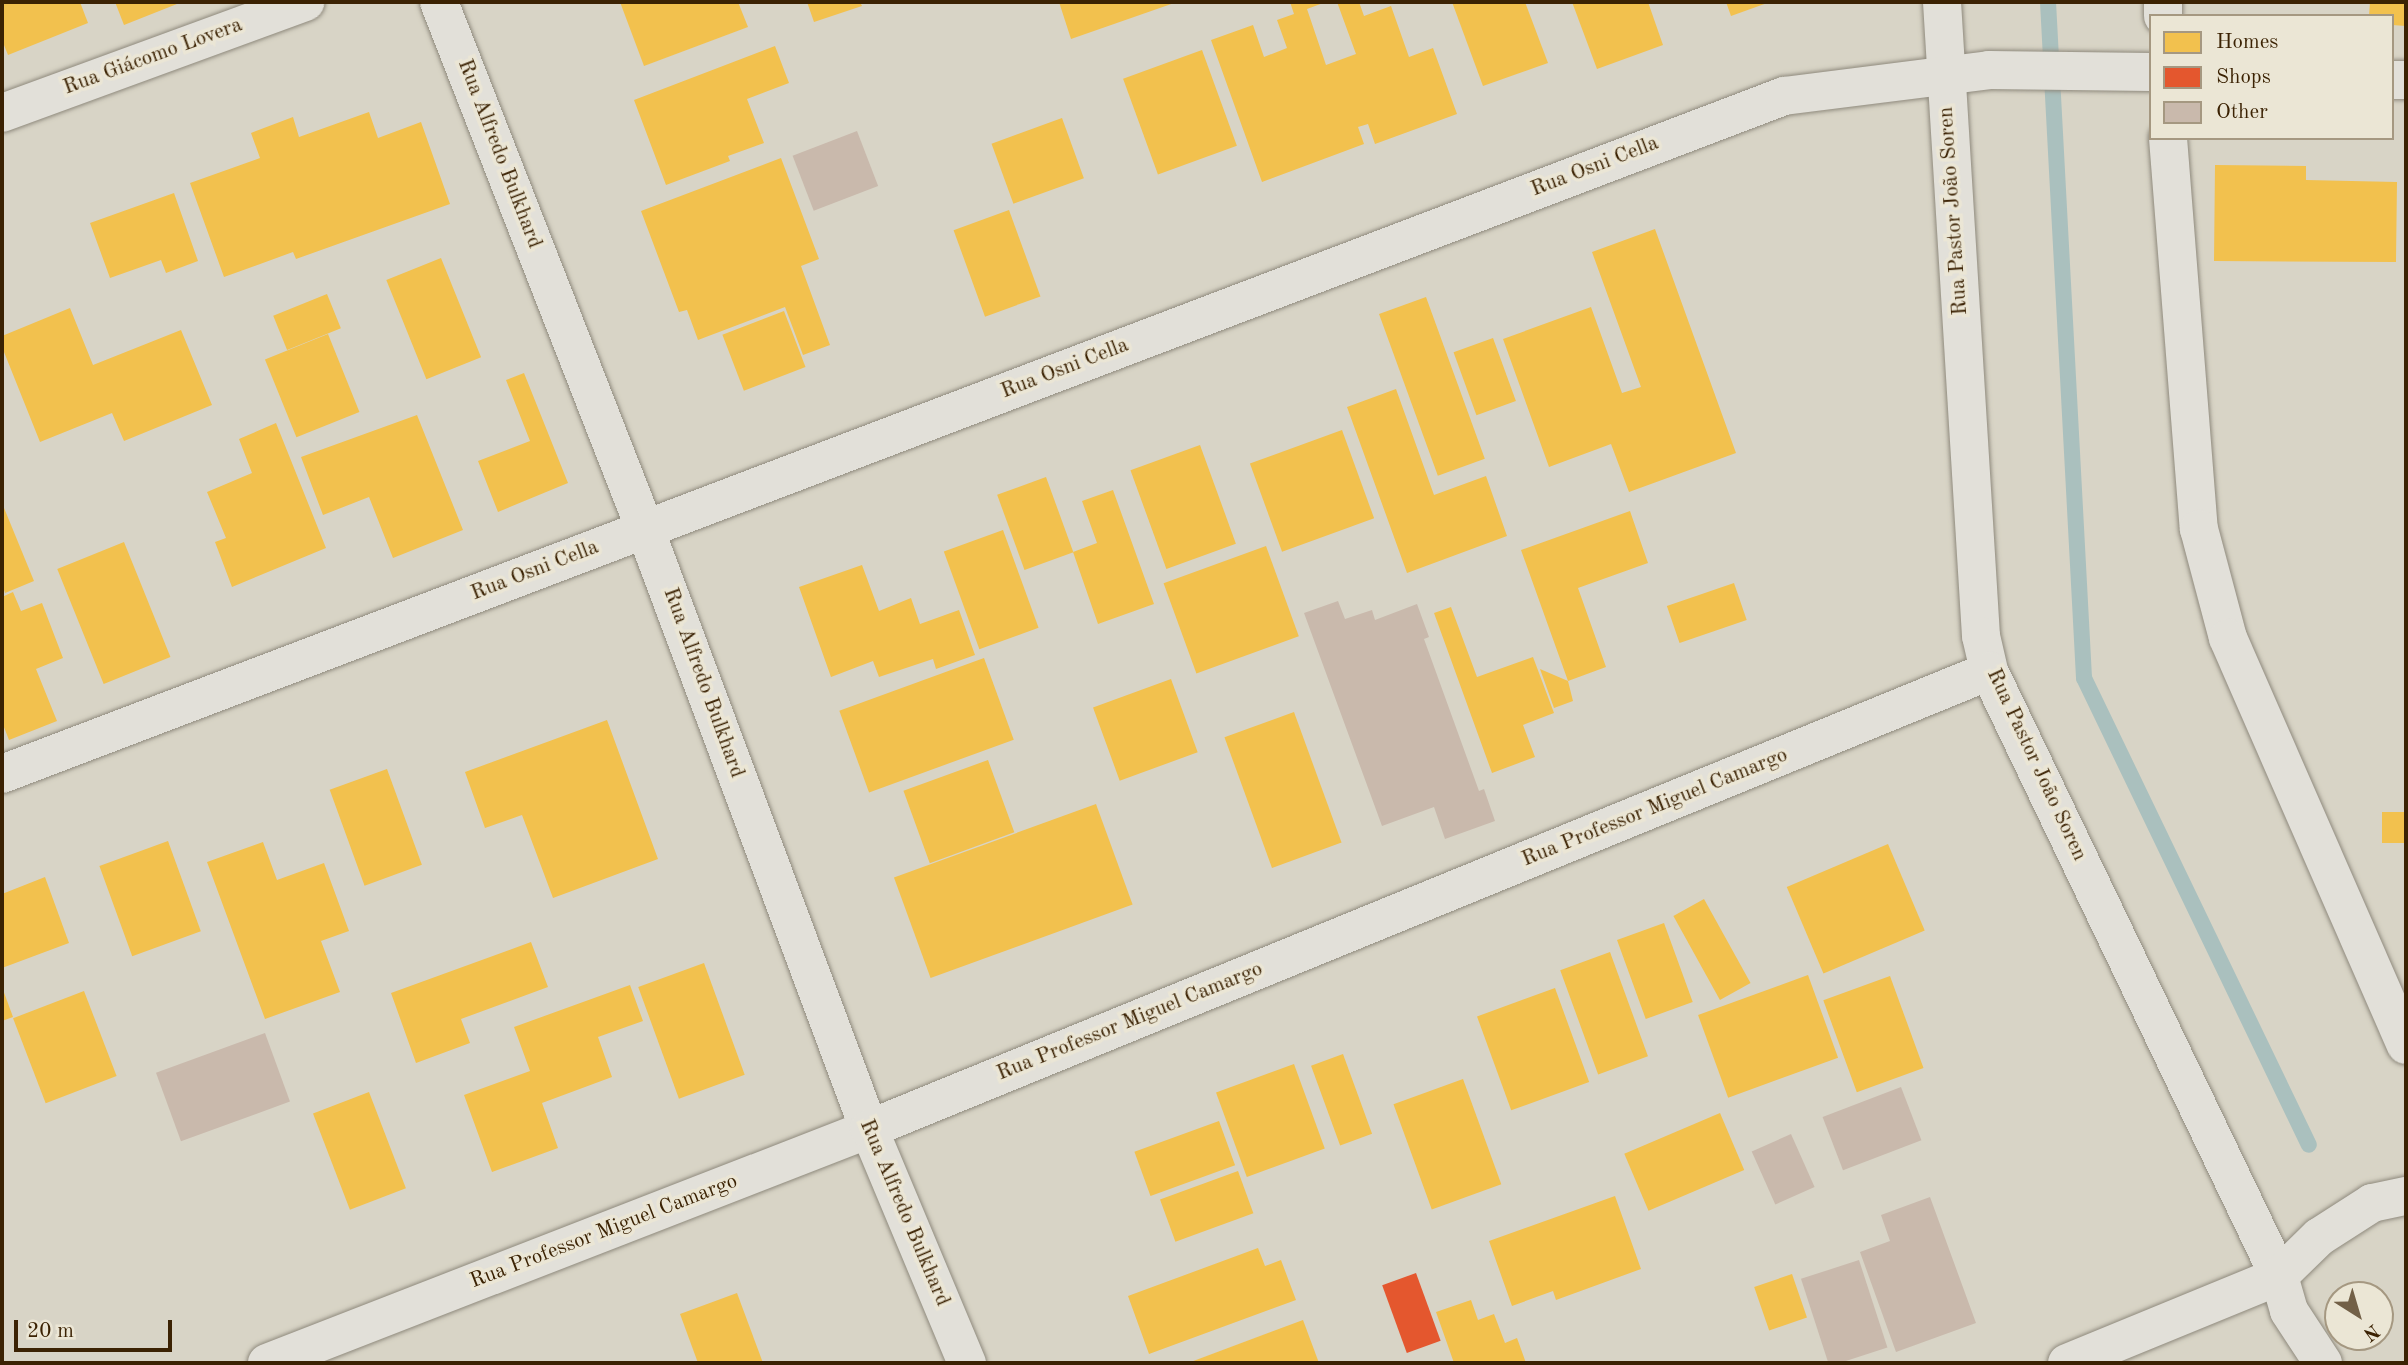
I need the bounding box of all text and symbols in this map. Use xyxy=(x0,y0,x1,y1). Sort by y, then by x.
street label: Rua Giácomo Lovera xyxy=(60,13,246,101)
legend xyxy=(2149,14,2394,140)
text: Homes xyxy=(2216,32,2278,53)
street label: Rua Alfredo Bulkhard xyxy=(451,56,547,252)
text: Shops xyxy=(2216,67,2271,88)
text: Other xyxy=(2216,102,2268,123)
street label: Rua Pastor João Soren xyxy=(1934,106,1974,316)
street label: Rua Osni Cella xyxy=(1528,131,1662,203)
street label: Rua Osni Cella xyxy=(998,333,1132,405)
street label: Rua Osni Cella xyxy=(468,535,602,607)
street label: Rua Alfredo Bulkhard xyxy=(657,585,749,781)
street label: Rua Pastor João Soren xyxy=(1980,665,2092,865)
street label: Rua Professor Miguel Camargo xyxy=(1518,743,1792,873)
street label: Rua Professor Miguel Camargo xyxy=(993,957,1267,1087)
street label: Rua Alfredo Bulkhard xyxy=(853,1116,955,1310)
street label: Rua Professor Miguel Camargo xyxy=(467,1169,741,1295)
north arrow xyxy=(2324,1281,2394,1351)
scale bar xyxy=(18,1306,175,1350)
text: N xyxy=(2359,1320,2382,1344)
text: 20 m xyxy=(27,1321,74,1342)

